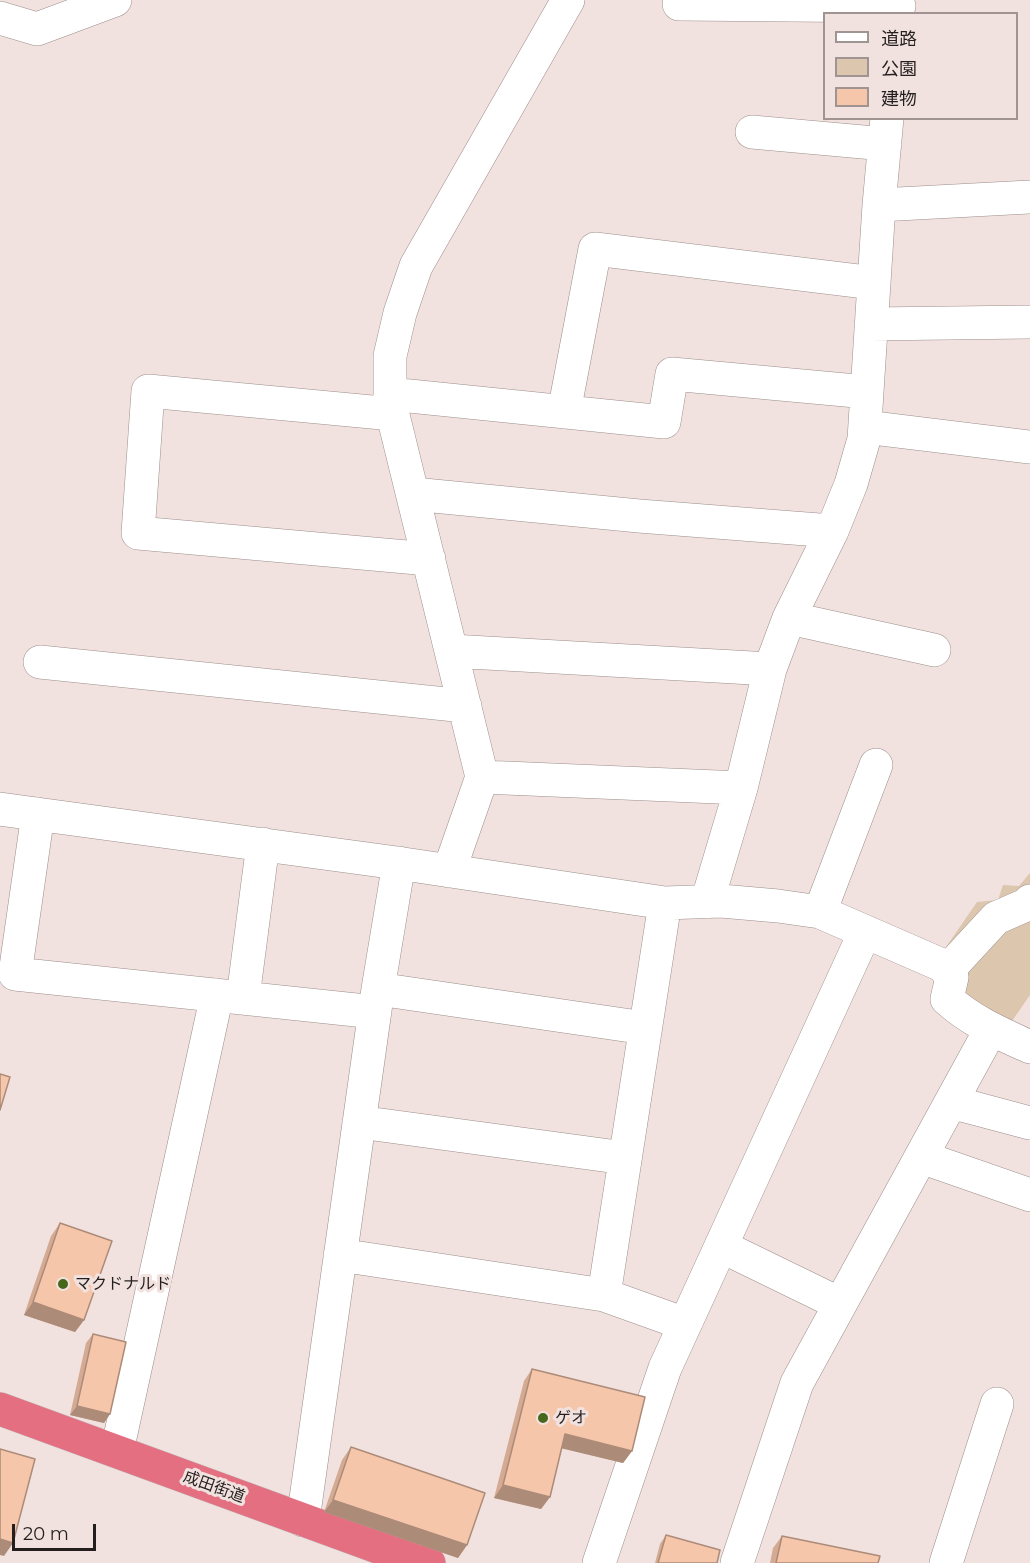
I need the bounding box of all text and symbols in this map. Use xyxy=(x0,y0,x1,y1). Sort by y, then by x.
legend xyxy=(823,12,1018,120)
text: 道路 xyxy=(881,28,917,50)
text: 公園 xyxy=(881,58,917,80)
text: 建物 xyxy=(881,88,917,110)
place label: マクドナルド xyxy=(75,1274,171,1294)
marker: マクドナルド xyxy=(56,1277,70,1291)
place label: ゲオ xyxy=(555,1408,587,1428)
marker: ゲオ xyxy=(536,1411,550,1425)
street label: 成田街道 xyxy=(181,1467,247,1507)
scale bar xyxy=(15,1512,99,1550)
text: 20 m xyxy=(23,1523,69,1545)

